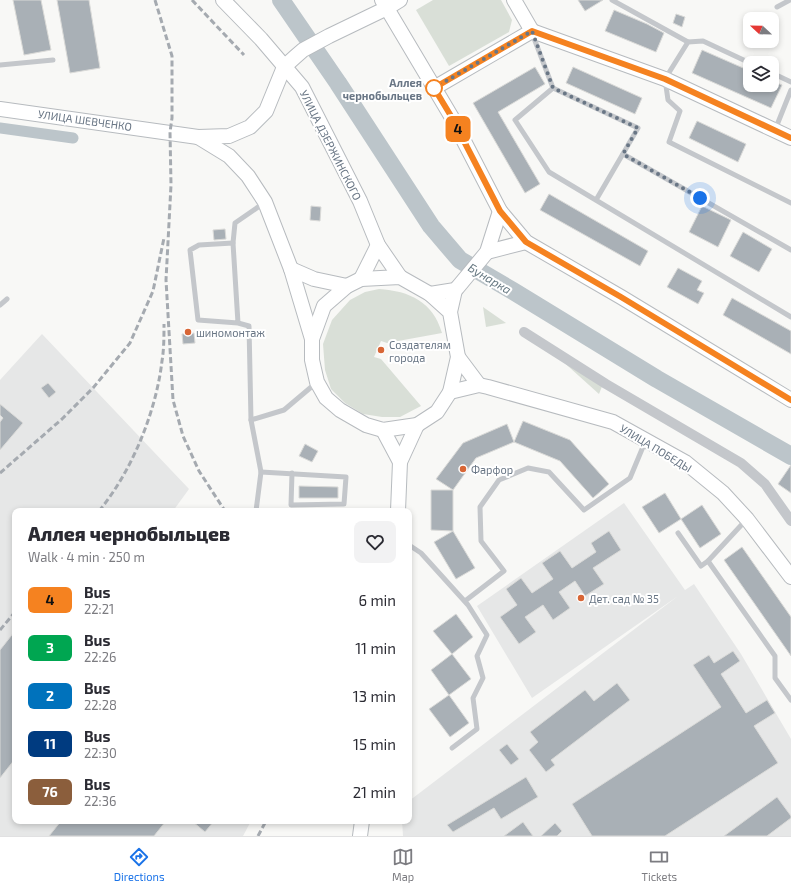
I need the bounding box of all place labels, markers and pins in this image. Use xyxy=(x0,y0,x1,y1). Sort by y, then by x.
place label: Аллея чернобыльцев xyxy=(343,76,422,102)
marker: Аллея чернобыльцев xyxy=(425,79,443,97)
place label: шиномонтаж xyxy=(196,326,265,339)
marker: шиномонтаж xyxy=(183,327,193,337)
place label: Создателям города xyxy=(389,338,451,364)
marker: Создателям города xyxy=(376,345,386,355)
place label: Фарфор xyxy=(471,463,513,476)
marker: Фарфор xyxy=(458,464,468,474)
place label: Дет. сад № 35 xyxy=(589,592,659,605)
marker: Дет. сад № 35 xyxy=(576,593,586,603)

